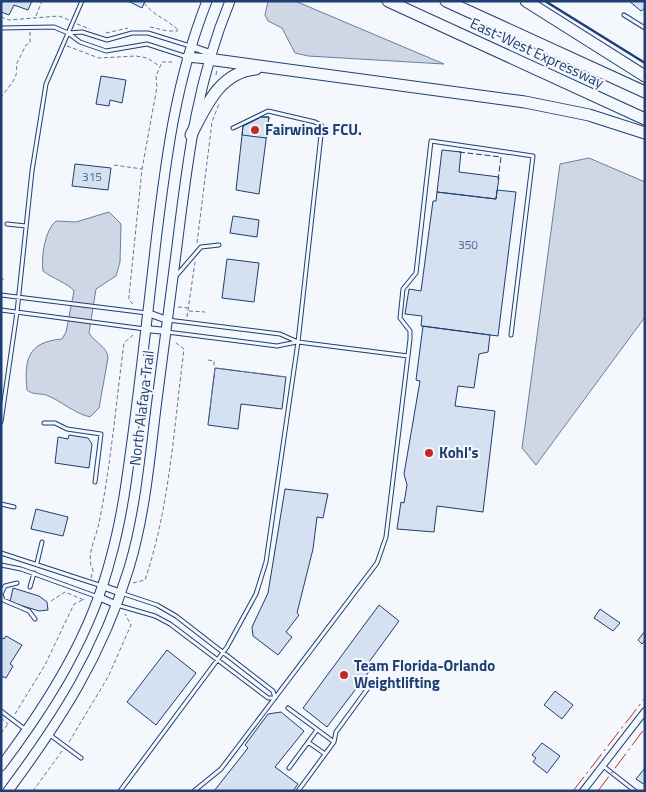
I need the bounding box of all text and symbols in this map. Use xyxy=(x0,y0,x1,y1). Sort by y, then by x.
street label: East-West Expressway xyxy=(466,11,608,94)
place label: Fairwinds FCU. xyxy=(265,118,362,141)
marker: Fairwinds FCU. xyxy=(249,124,261,136)
house number: 315 xyxy=(82,167,102,186)
house number: 350 xyxy=(458,235,478,254)
street label: North Alafaya Trail xyxy=(123,349,160,467)
place label: Kohl's xyxy=(439,441,479,464)
marker: Kohl's xyxy=(423,447,435,459)
place label: Team Florida-Orlando Weightlifting xyxy=(354,654,495,694)
marker: Team Florida-Orlando Weightlifting xyxy=(338,669,350,681)

